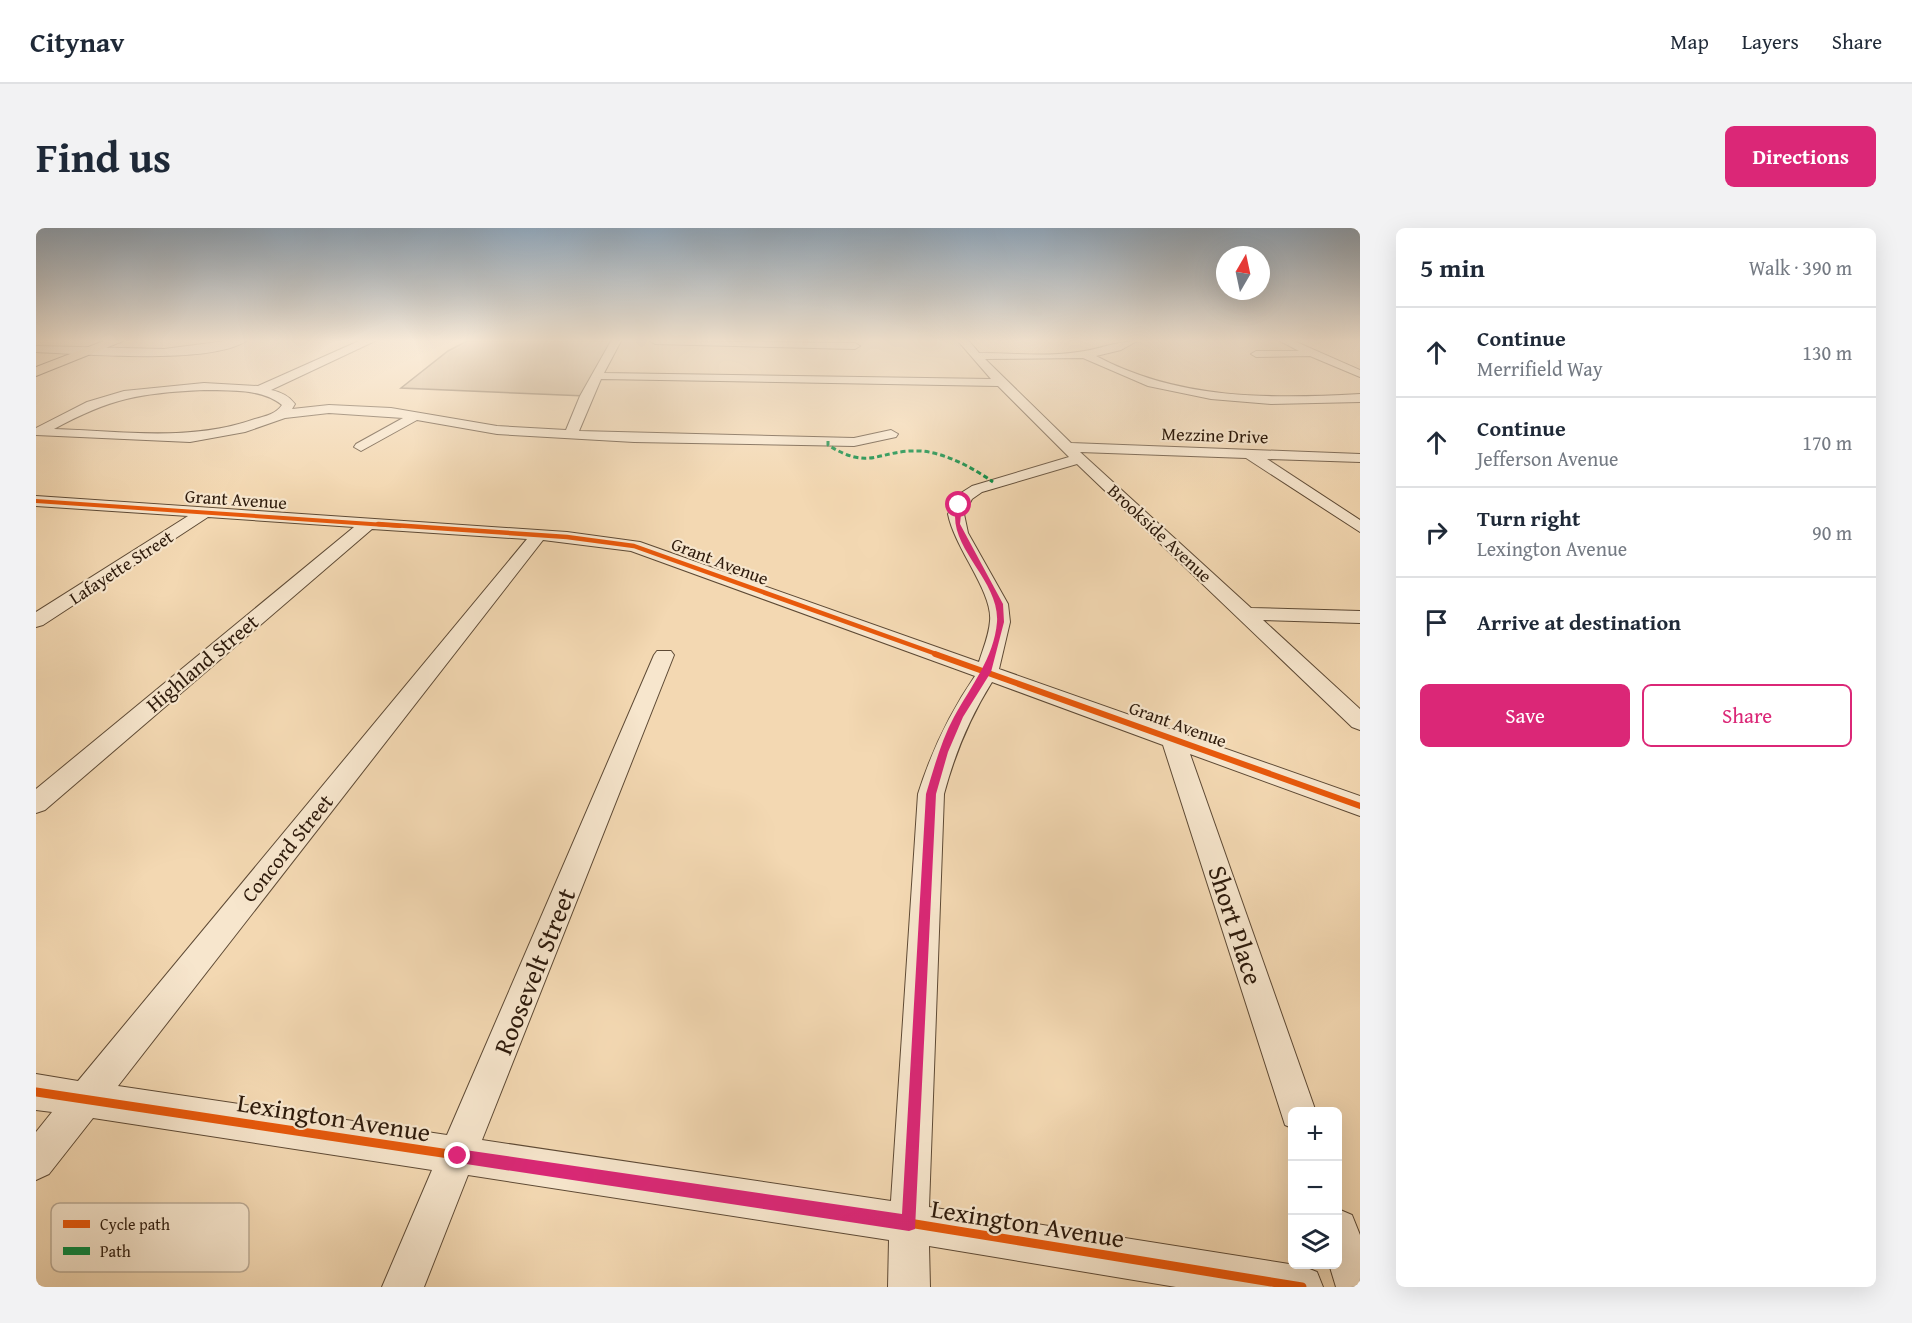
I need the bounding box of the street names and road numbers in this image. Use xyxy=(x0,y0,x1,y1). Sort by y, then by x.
street label: Mezzine Drive xyxy=(1161,420,1269,450)
street label: Brookside Avenue xyxy=(1102,477,1218,589)
street label: Grant Avenue xyxy=(184,482,288,516)
street label: Lafayette Street xyxy=(64,523,179,611)
street label: Grant Avenue xyxy=(668,530,772,592)
street label: Highland Street xyxy=(139,606,266,719)
street label: Grant Avenue xyxy=(1125,694,1231,754)
street label: Concord Street xyxy=(234,787,341,909)
street label: Short Place xyxy=(1198,860,1274,990)
street label: Roosevelt Street xyxy=(483,882,585,1060)
street label: Lexington Avenue xyxy=(235,1082,433,1152)
street label: Lexington Avenue xyxy=(929,1188,1127,1258)

